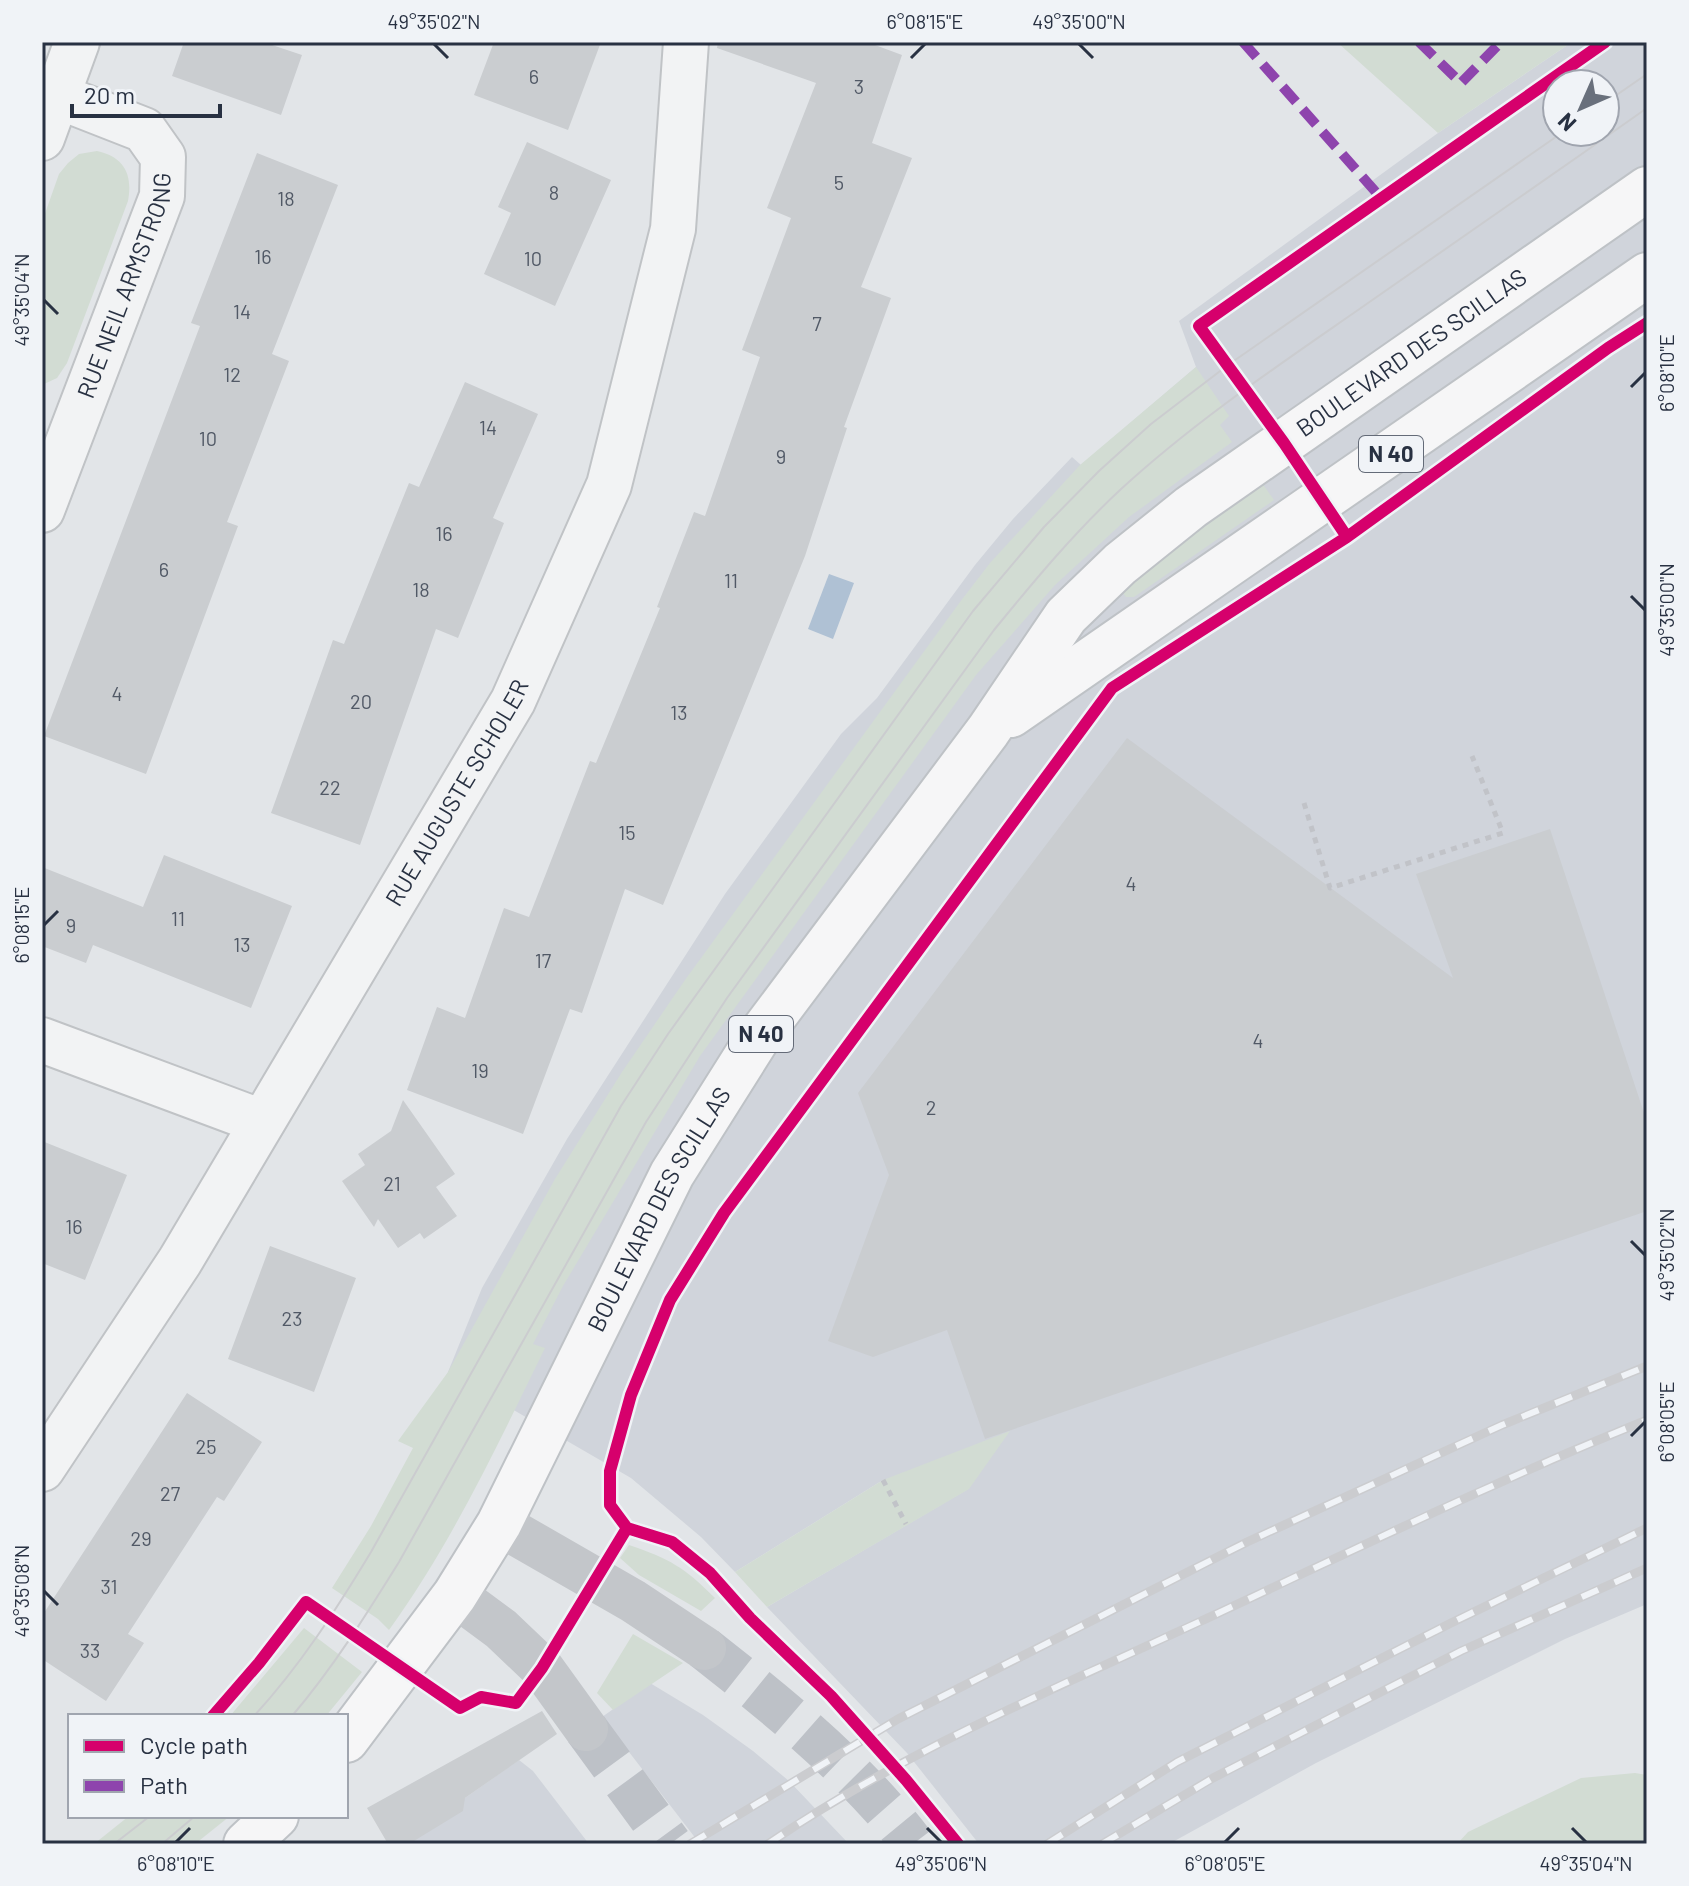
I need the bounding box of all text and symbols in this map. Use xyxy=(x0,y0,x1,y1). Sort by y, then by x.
text: 49°35'02"N xyxy=(387,9,481,33)
text: 6°08'15"E xyxy=(887,9,963,33)
text: 49°35'00"N xyxy=(1032,9,1126,33)
house number: 6 xyxy=(529,64,539,88)
scale bar xyxy=(72,68,220,118)
north arrow xyxy=(1541,68,1621,148)
house number: 3 xyxy=(854,74,864,98)
text: 20 m xyxy=(84,80,135,109)
text: N xyxy=(1552,108,1581,137)
house number: 5 xyxy=(834,170,844,194)
street label: RUE NEIL ARMSTRONG xyxy=(70,172,176,402)
house number: 8 xyxy=(549,180,559,204)
house number: 18 xyxy=(277,186,295,210)
house number: 16 xyxy=(254,244,272,268)
house number: 10 xyxy=(524,246,542,270)
text: 49°35'04"N xyxy=(9,253,33,347)
street label: BOULEVARD DES SCILLAS xyxy=(1290,262,1532,442)
house number: 14 xyxy=(233,299,251,323)
house number: 7 xyxy=(812,311,822,335)
text: 6°08'10"E xyxy=(1654,334,1678,412)
house number: 12 xyxy=(223,362,241,386)
house number: 14 xyxy=(479,415,497,439)
house number: 10 xyxy=(199,426,217,450)
road number: N 40 xyxy=(1359,436,1423,472)
house number: 9 xyxy=(776,444,786,468)
house number: 16 xyxy=(435,521,453,545)
house number: 6 xyxy=(159,557,169,581)
text: 49°35'00"N xyxy=(1654,563,1678,657)
house number: 11 xyxy=(724,568,738,592)
house number: 18 xyxy=(412,577,430,601)
street label: RUE AUGUSTE SCHOLER xyxy=(379,674,534,911)
house number: 4 xyxy=(111,681,123,705)
house number: 20 xyxy=(350,689,372,713)
house number: 13 xyxy=(670,700,688,724)
house number: 22 xyxy=(319,775,341,799)
house number: 15 xyxy=(618,820,636,844)
house number: 4 xyxy=(1125,871,1137,895)
text: 6°08'15"E xyxy=(9,887,33,963)
house number: 11 xyxy=(171,906,185,930)
house number: 9 xyxy=(66,913,76,937)
house number: 13 xyxy=(233,932,251,956)
house number: 17 xyxy=(535,948,552,972)
road number: N 40 xyxy=(729,1016,793,1052)
house number: 4 xyxy=(1252,1028,1264,1052)
house number: 19 xyxy=(471,1058,489,1082)
street label: BOULEVARD DES SCILLAS xyxy=(580,1081,736,1336)
house number: 2 xyxy=(926,1095,936,1119)
house number: 21 xyxy=(383,1171,401,1195)
text: 49°35'02"N xyxy=(1654,1208,1678,1302)
house number: 16 xyxy=(65,1214,83,1238)
house number: 23 xyxy=(282,1306,302,1330)
text: 6°08'05"E xyxy=(1654,1381,1678,1463)
house number: 25 xyxy=(196,1434,217,1458)
house number: 27 xyxy=(160,1481,181,1505)
house number: 29 xyxy=(130,1526,152,1550)
text: 49°35'08"N xyxy=(9,1545,33,1637)
house number: 31 xyxy=(100,1574,118,1598)
house number: 33 xyxy=(80,1638,100,1662)
legend xyxy=(68,1714,348,1818)
text: Cycle path xyxy=(140,1730,248,1759)
text: Path xyxy=(140,1770,188,1799)
text: 6°08'10"E xyxy=(137,1851,215,1875)
text: 49°35'06"N xyxy=(895,1851,987,1875)
text: 6°08'05"E xyxy=(1184,1851,1266,1875)
text: 49°35'04"N xyxy=(1539,1851,1633,1875)

